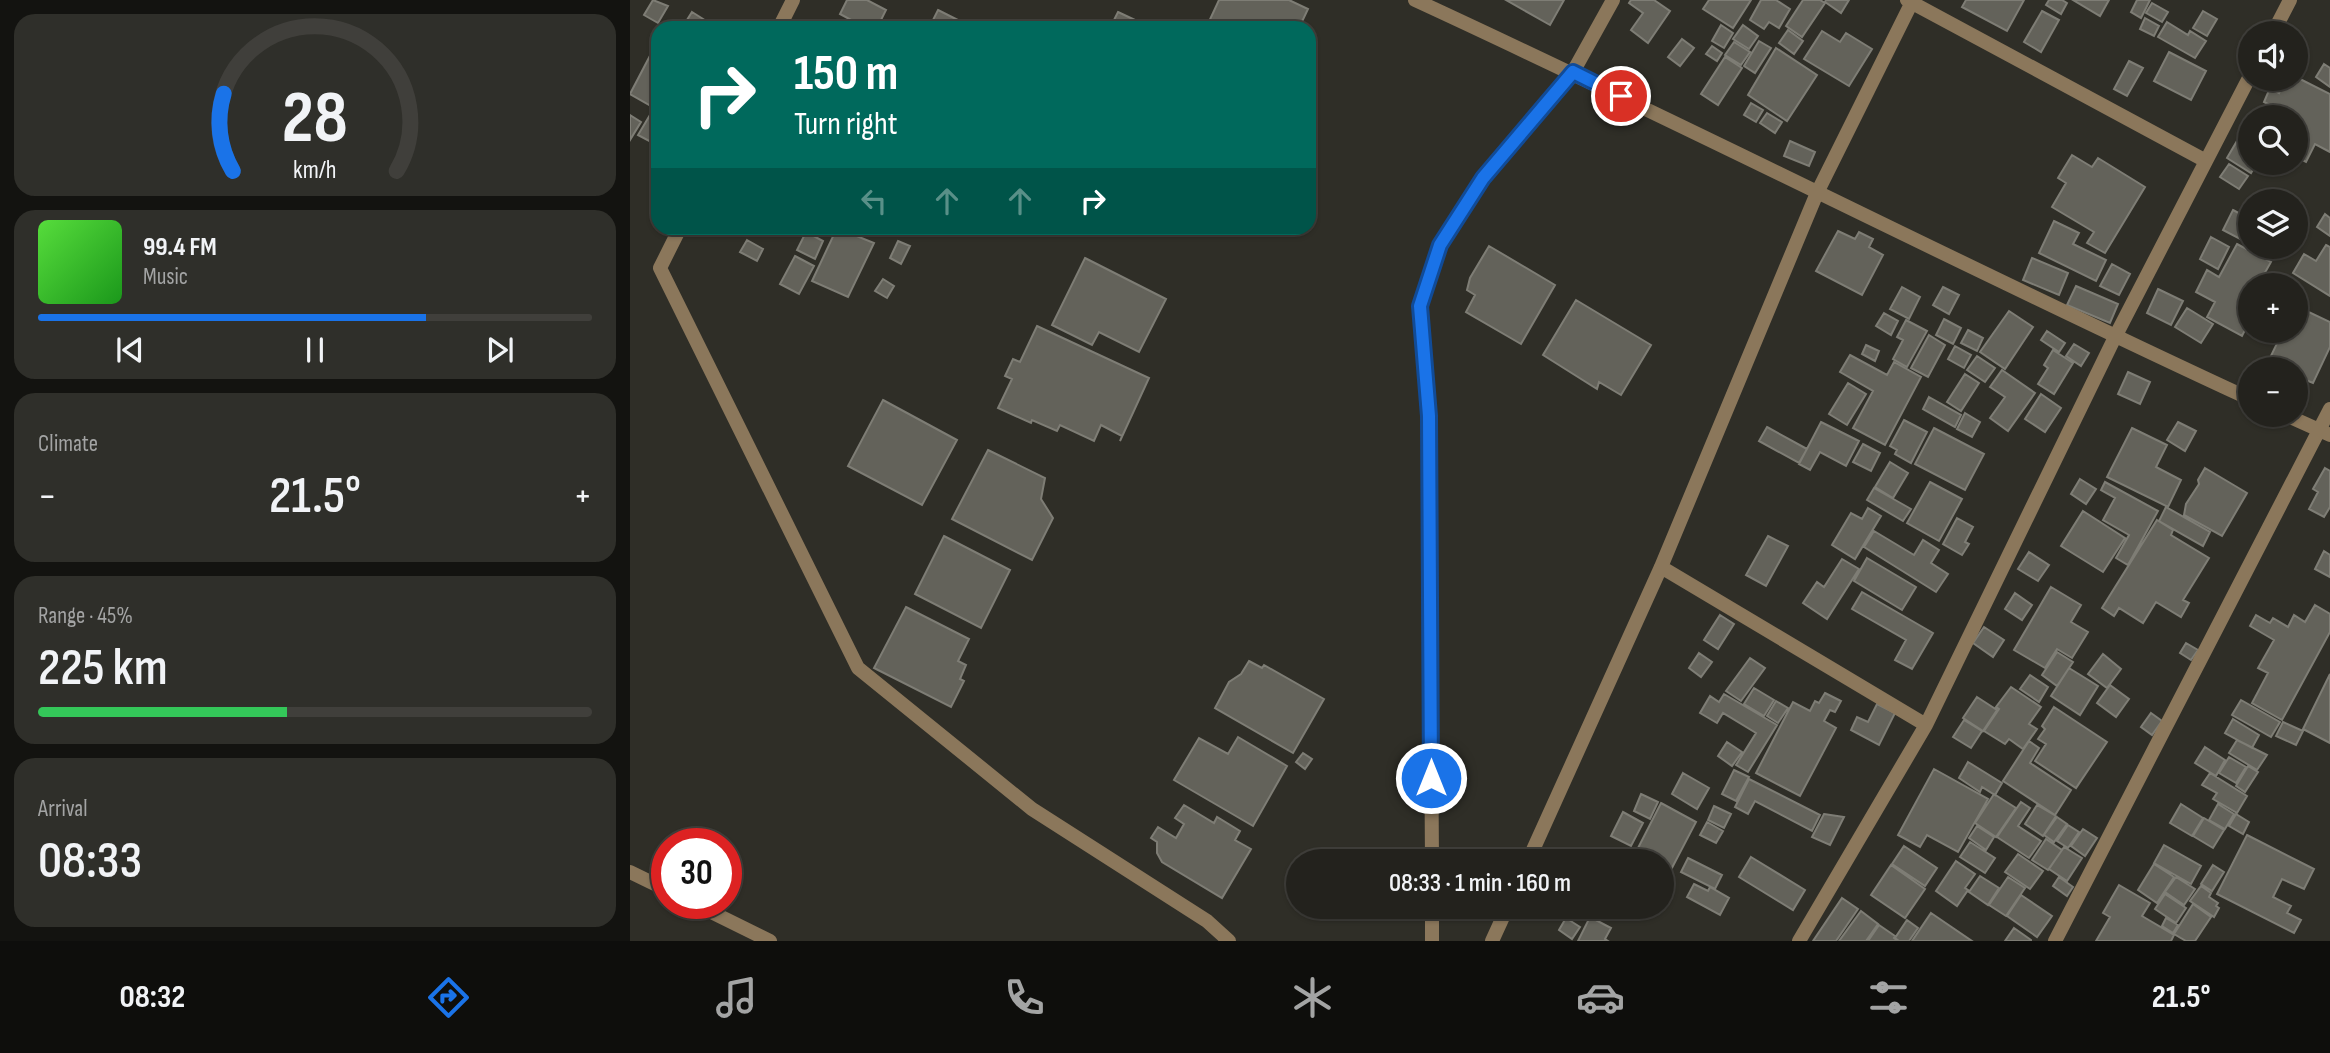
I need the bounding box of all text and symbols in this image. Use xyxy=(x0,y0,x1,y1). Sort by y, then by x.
map controls xyxy=(2238,21,2308,427)
button: sound xyxy=(2238,21,2308,91)
text: 150 m xyxy=(794,45,898,104)
icon: right xyxy=(679,49,770,140)
pin xyxy=(1591,66,1651,126)
text: 28 xyxy=(282,75,348,163)
icon: arrive xyxy=(1602,77,1640,115)
text: Turn right xyxy=(794,105,898,144)
button: search xyxy=(2238,105,2308,175)
text: km/h xyxy=(293,155,337,186)
icon: left xyxy=(855,182,893,220)
icon: ahead xyxy=(928,182,966,220)
icon: ahead xyxy=(1001,182,1039,220)
icon: right xyxy=(1074,182,1112,220)
button: layers xyxy=(2238,189,2308,259)
text: 99.4 FM xyxy=(143,232,217,263)
text: Music xyxy=(143,263,188,291)
button: + xyxy=(2238,273,2308,343)
icon: previous xyxy=(111,331,149,369)
icon: pause xyxy=(296,331,334,369)
icon: next xyxy=(481,331,519,369)
button: − xyxy=(2238,357,2308,427)
text: Climate xyxy=(38,430,98,458)
text: 21.5° xyxy=(269,465,361,528)
text: − xyxy=(38,474,57,519)
text: + xyxy=(573,474,592,519)
text: Range · 45% xyxy=(38,602,133,630)
text: 225 km xyxy=(38,637,168,700)
position arrow xyxy=(1394,741,1468,815)
text: Arrival xyxy=(38,795,87,823)
speed limit sign: 30 xyxy=(651,828,742,919)
text: 08:33 xyxy=(38,830,142,893)
text: 08:33 · 1 min · 160 m xyxy=(1389,868,1571,899)
icon: directions xyxy=(424,973,473,1022)
icon: music xyxy=(712,973,761,1022)
icon: phone xyxy=(1000,973,1049,1022)
icon: climate xyxy=(1288,973,1337,1022)
icon: car xyxy=(1576,973,1625,1022)
icon: filters xyxy=(1864,973,1913,1022)
text: 08:32 xyxy=(119,978,185,1017)
text: 21.5° xyxy=(2152,978,2210,1017)

